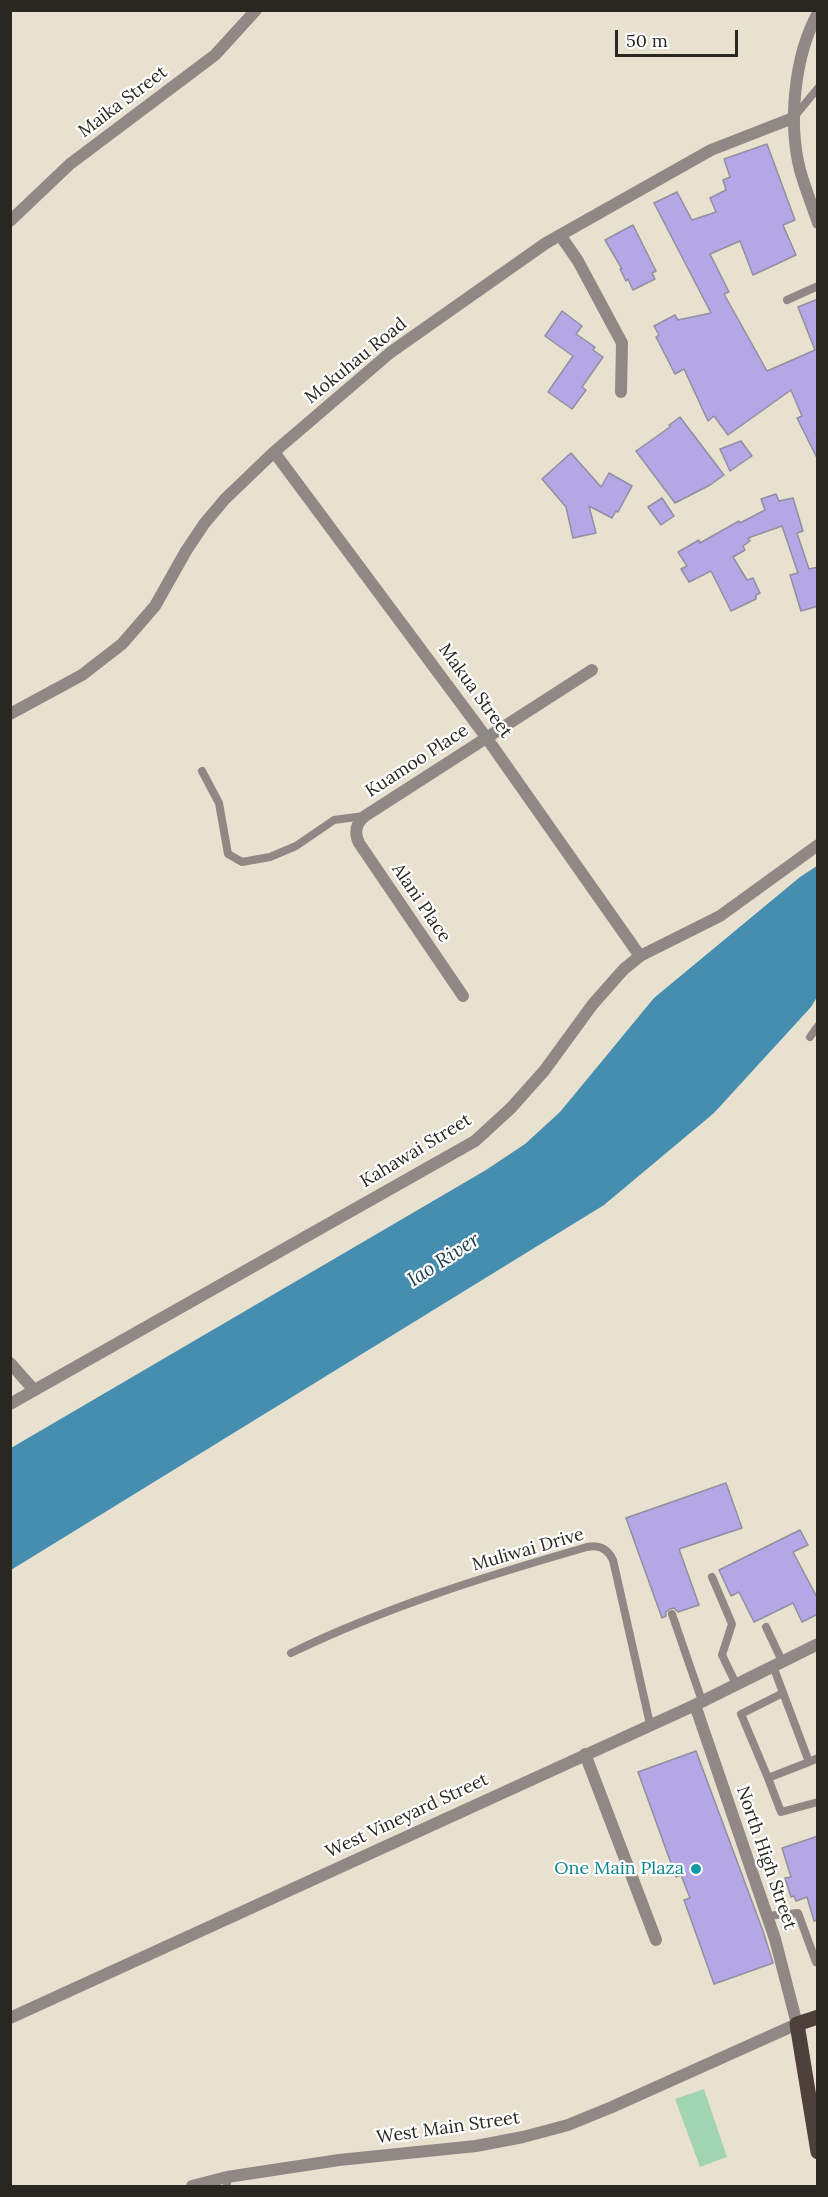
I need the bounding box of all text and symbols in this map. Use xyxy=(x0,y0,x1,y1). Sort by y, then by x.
scale bar xyxy=(618,18,741,56)
text: 50 m xyxy=(626,29,668,52)
street label: Maika Street xyxy=(74,62,172,142)
street label: Mokuhau Road xyxy=(301,313,411,409)
street label: Makua Street xyxy=(434,640,516,742)
street label: Kuamoo Place xyxy=(362,720,472,802)
street label: Alani Place xyxy=(387,859,455,947)
street label: Kahawai Street xyxy=(357,1109,475,1193)
water label: Iao River xyxy=(403,1228,485,1292)
street label: Muliwai Drive xyxy=(470,1524,586,1576)
street label: West Vineyard Street xyxy=(322,1769,492,1863)
street label: North High Street xyxy=(731,1783,801,1933)
place label: One Main Plaza xyxy=(554,1858,684,1880)
marker: One Main Plaza xyxy=(689,1862,703,1876)
street label: West Main Street xyxy=(375,2107,521,2149)

